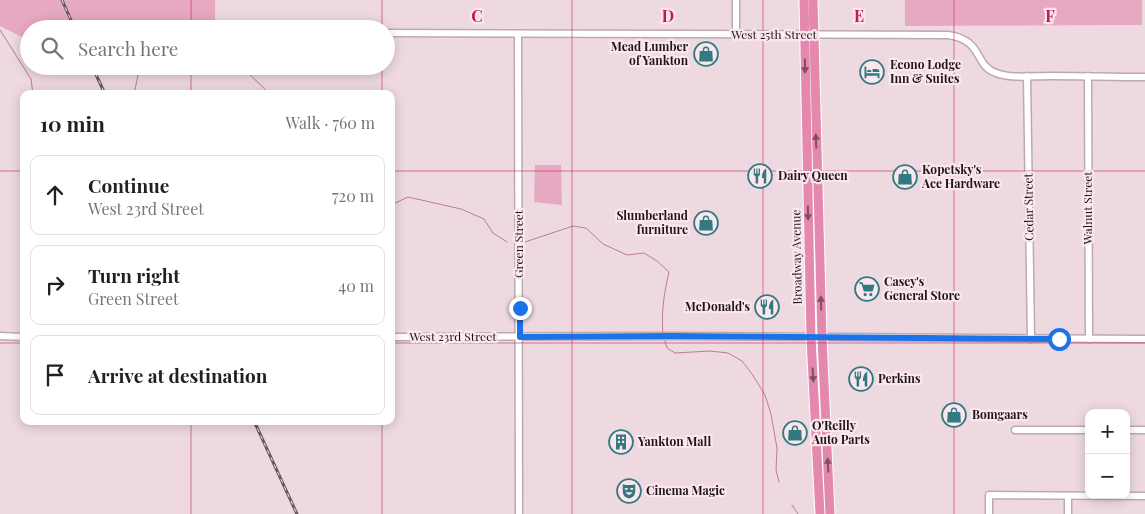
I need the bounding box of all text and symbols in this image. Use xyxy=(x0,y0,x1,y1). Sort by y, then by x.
text: C xyxy=(471,5,483,26)
text: D xyxy=(662,5,674,26)
text: E xyxy=(854,5,864,26)
text: F xyxy=(1045,5,1055,26)
search box xyxy=(20,20,395,75)
street label: West 25th Street xyxy=(730,26,818,42)
icon: search xyxy=(38,34,66,62)
text: Search here xyxy=(78,35,178,61)
place label: Mead Lumber of Yankton xyxy=(611,38,689,68)
shop icon: Mead Lumber of Yankton xyxy=(693,41,719,67)
place label: Econo Lodge Inn & Suites xyxy=(890,56,961,86)
one-way arrow xyxy=(802,58,810,74)
hotel icon: Econo Lodge Inn & Suites xyxy=(859,59,885,85)
text: 10 min xyxy=(40,109,105,137)
text: Walk · 760 m xyxy=(285,112,375,133)
one-way arrow xyxy=(812,132,820,148)
place label: Kopetsky's Ace Hardware xyxy=(921,161,1000,191)
restaurant icon: Dairy Queen xyxy=(747,163,773,189)
shop icon: Kopetsky's Ace Hardware xyxy=(892,164,918,190)
place label: Dairy Queen xyxy=(778,167,848,183)
street label: Walnut Street xyxy=(1079,171,1095,246)
text: Continue xyxy=(88,172,169,198)
street label: Cedar Street xyxy=(1019,172,1037,241)
icon: ahead xyxy=(41,181,69,209)
text: 720 m xyxy=(332,185,374,206)
text: West 23rd Street xyxy=(88,198,204,219)
one-way arrow xyxy=(804,205,812,221)
place label: Slumberland furniture xyxy=(616,207,688,237)
street label: Green Street xyxy=(510,209,526,278)
street label: Broadway Avenue xyxy=(787,209,805,305)
shop icon: Slumberland furniture xyxy=(693,210,719,236)
text: Turn right xyxy=(88,262,180,288)
icon: right xyxy=(41,271,69,299)
place label: Casey's General Store xyxy=(884,273,960,303)
text: 40 m xyxy=(338,275,374,296)
supermarket icon: Casey's General Store xyxy=(854,276,880,302)
text: Green Street xyxy=(88,288,179,309)
restaurant icon: McDonald's xyxy=(754,294,780,320)
one-way arrow xyxy=(817,295,825,311)
route end xyxy=(509,297,532,320)
place label: McDonald's xyxy=(685,298,750,314)
street label: West 23rd Street xyxy=(409,328,497,344)
route start xyxy=(1048,328,1071,351)
icon: arrive xyxy=(41,361,69,389)
text: Arrive at destination xyxy=(88,362,268,388)
restaurant icon: Perkins xyxy=(848,366,874,392)
one-way arrow xyxy=(809,367,817,383)
place label: Perkins xyxy=(878,370,921,386)
shop icon: Bomgaars xyxy=(941,402,967,428)
place label: Bomgaars xyxy=(972,406,1028,422)
map controls xyxy=(1085,409,1130,499)
button: + xyxy=(1085,409,1130,454)
place label: O'Reilly Auto Parts xyxy=(811,417,870,447)
shop icon: O'Reilly Auto Parts xyxy=(782,420,808,446)
building icon: Yankton Mall xyxy=(608,429,634,455)
place label: Yankton Mall xyxy=(637,433,711,449)
button: − xyxy=(1085,454,1130,499)
one-way arrow xyxy=(824,457,832,473)
theatre icon: Cinema Magic xyxy=(616,478,642,504)
place label: Cinema Magic xyxy=(646,482,725,498)

